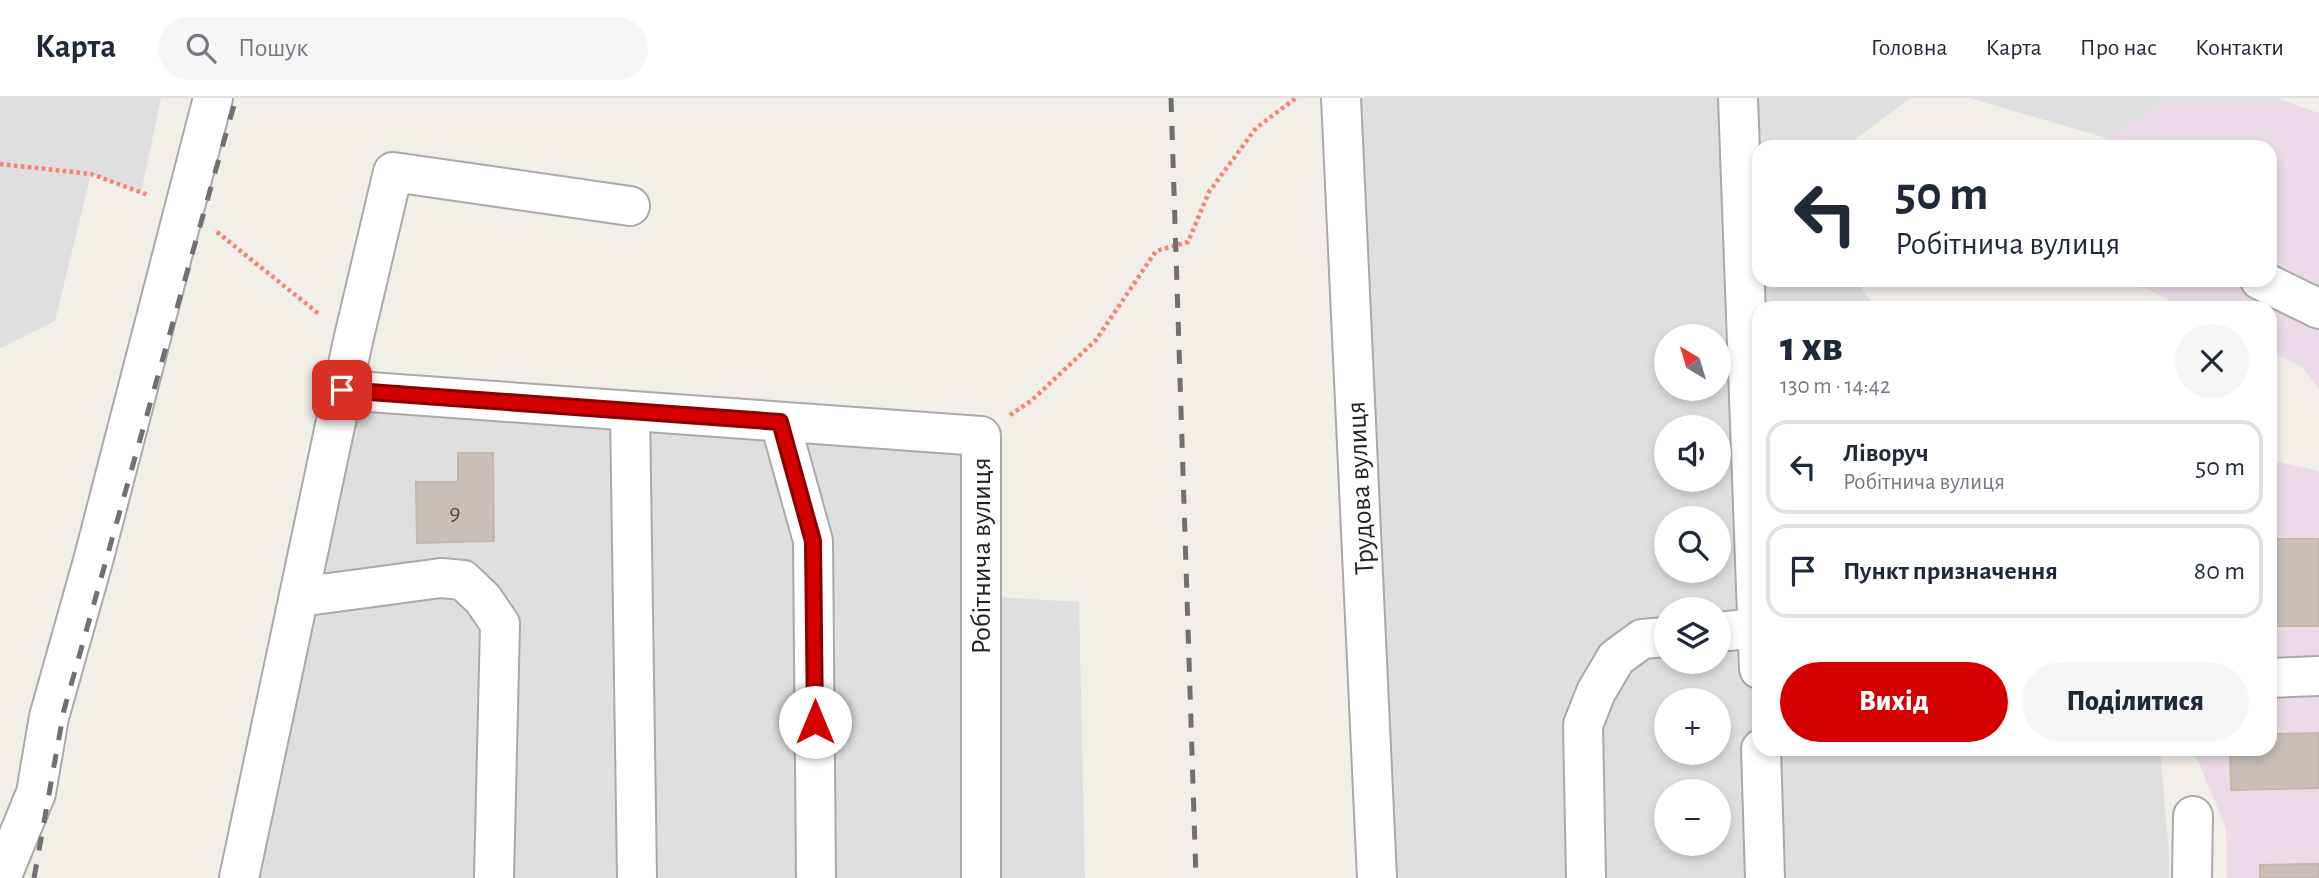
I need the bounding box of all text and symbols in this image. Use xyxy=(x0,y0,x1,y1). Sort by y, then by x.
search box xyxy=(158,17,648,80)
icon: search xyxy=(182,29,220,67)
text: Карта xyxy=(35,31,116,64)
text: Пошук xyxy=(238,35,308,61)
text: Головна xyxy=(1871,36,1947,60)
text: Карта xyxy=(1985,36,2042,60)
text: Про нас xyxy=(2080,36,2157,60)
text: Контакти xyxy=(2195,36,2284,60)
icon: left xyxy=(1780,168,1871,259)
text: 50 m xyxy=(1895,170,1989,219)
text: Робітнича вулиця xyxy=(1895,228,2120,260)
north arrow xyxy=(1654,324,1731,401)
map controls xyxy=(1654,324,1731,856)
button: close xyxy=(2175,324,2249,398)
text: 1 хв xyxy=(1780,326,1843,368)
pin xyxy=(312,360,372,420)
icon: arrive xyxy=(323,371,361,409)
text: 130 m · 14:42 xyxy=(1780,375,1890,398)
street label: Трудова вулиця xyxy=(1342,400,1380,575)
button: sound xyxy=(1654,415,1731,492)
text: Ліворуч xyxy=(1843,440,1929,466)
icon: left xyxy=(1784,448,1822,486)
text: 50 m xyxy=(2195,454,2245,480)
street label: Робітнича вулиця xyxy=(968,457,996,655)
text: Робітнича вулиця xyxy=(1843,471,2005,494)
house number: 9 xyxy=(449,501,461,525)
button: search xyxy=(1654,506,1731,583)
icon: arrive xyxy=(1784,552,1822,590)
text: Пункт призначення xyxy=(1843,558,2058,584)
text: 80 m xyxy=(2194,558,2245,584)
button: layers xyxy=(1654,597,1731,674)
button: Вихід xyxy=(1780,662,2008,742)
button: Поділитися xyxy=(2022,662,2249,742)
position arrow xyxy=(778,685,852,759)
button: + xyxy=(1654,688,1731,765)
button: − xyxy=(1654,779,1731,856)

